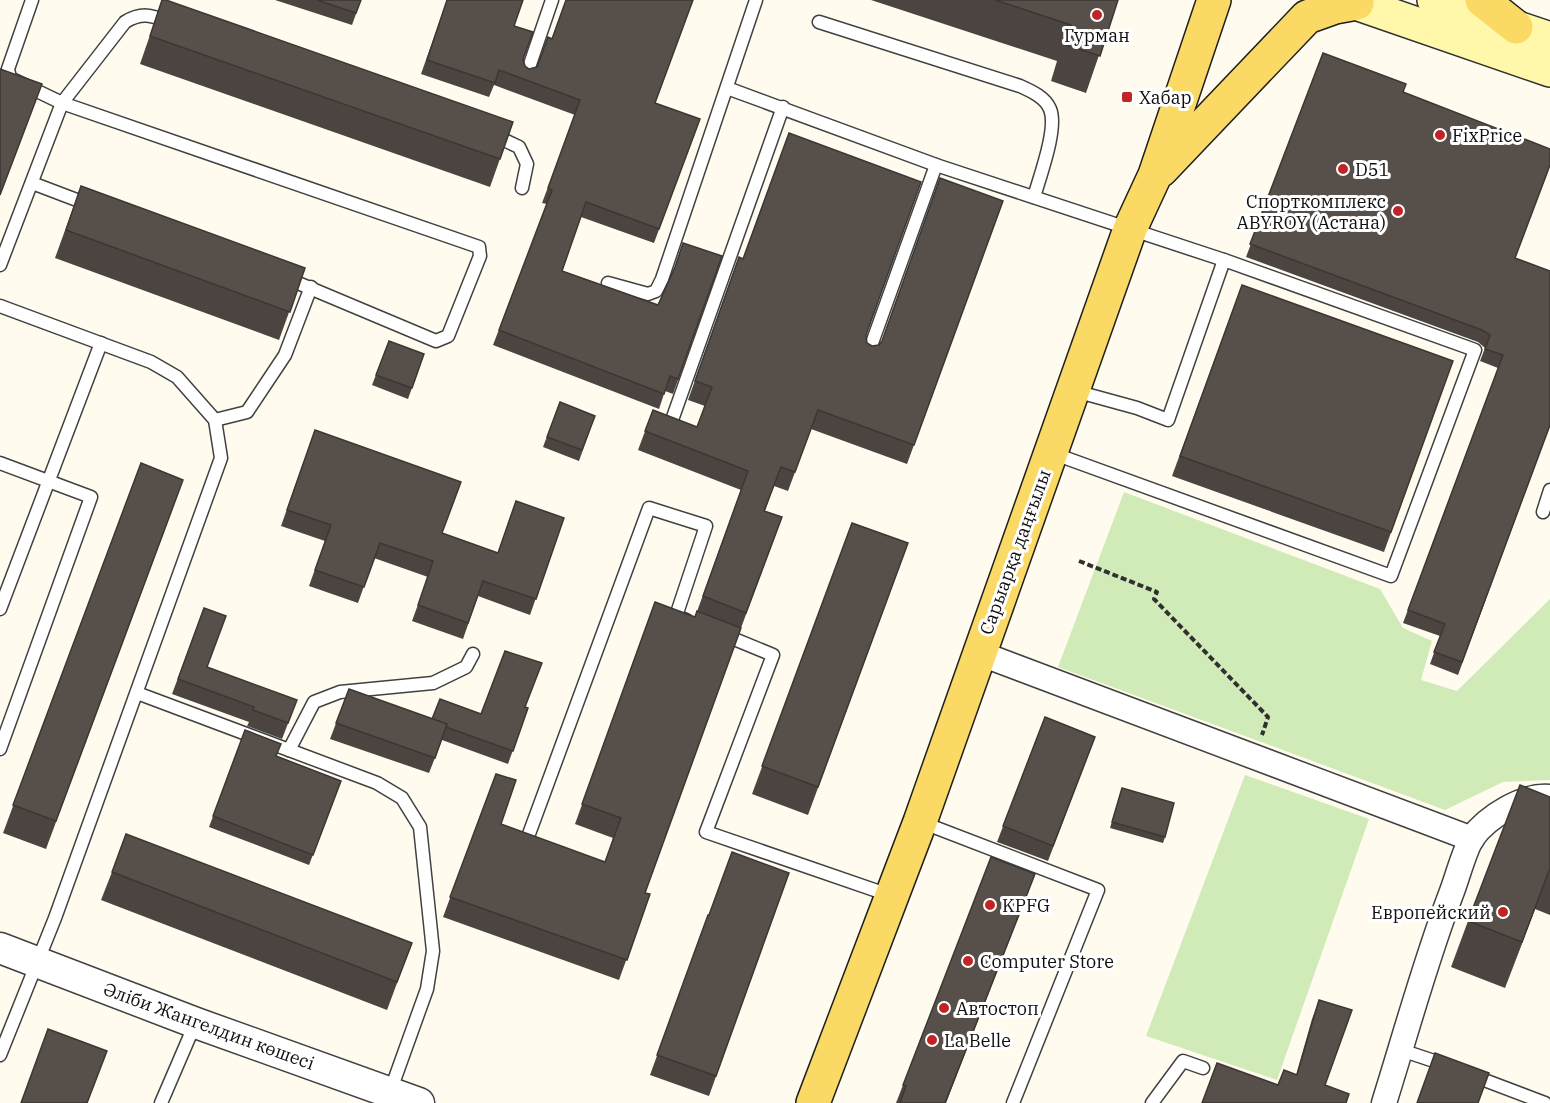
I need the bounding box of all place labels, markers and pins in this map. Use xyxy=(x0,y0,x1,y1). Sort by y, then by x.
marker: Гурман xyxy=(1090,8,1104,22)
place label: Гурман xyxy=(1064,24,1130,47)
place label: Хабар xyxy=(1139,86,1192,109)
marker: Хабар xyxy=(1120,90,1134,104)
place label: FixPrice xyxy=(1452,124,1522,147)
marker: FixPrice xyxy=(1433,128,1447,142)
place label: D51 xyxy=(1355,158,1389,181)
marker: D51 xyxy=(1336,162,1350,176)
place label: Спорткомплекс ABYROY (Астана) xyxy=(1236,190,1386,234)
marker: Спорткомплекс ABYROY (Астана) xyxy=(1391,204,1405,218)
place label: KPFG xyxy=(1002,894,1050,917)
marker: KPFG xyxy=(983,898,997,912)
place label: Европейский xyxy=(1371,901,1491,924)
marker: Европейский xyxy=(1496,905,1510,919)
place label: Computer Store xyxy=(980,950,1114,973)
marker: Computer Store xyxy=(961,954,975,968)
place label: Автостоп xyxy=(956,997,1039,1020)
marker: Автостоп xyxy=(937,1001,951,1015)
place label: La Belle xyxy=(944,1029,1011,1052)
marker: La Belle xyxy=(925,1033,939,1047)

